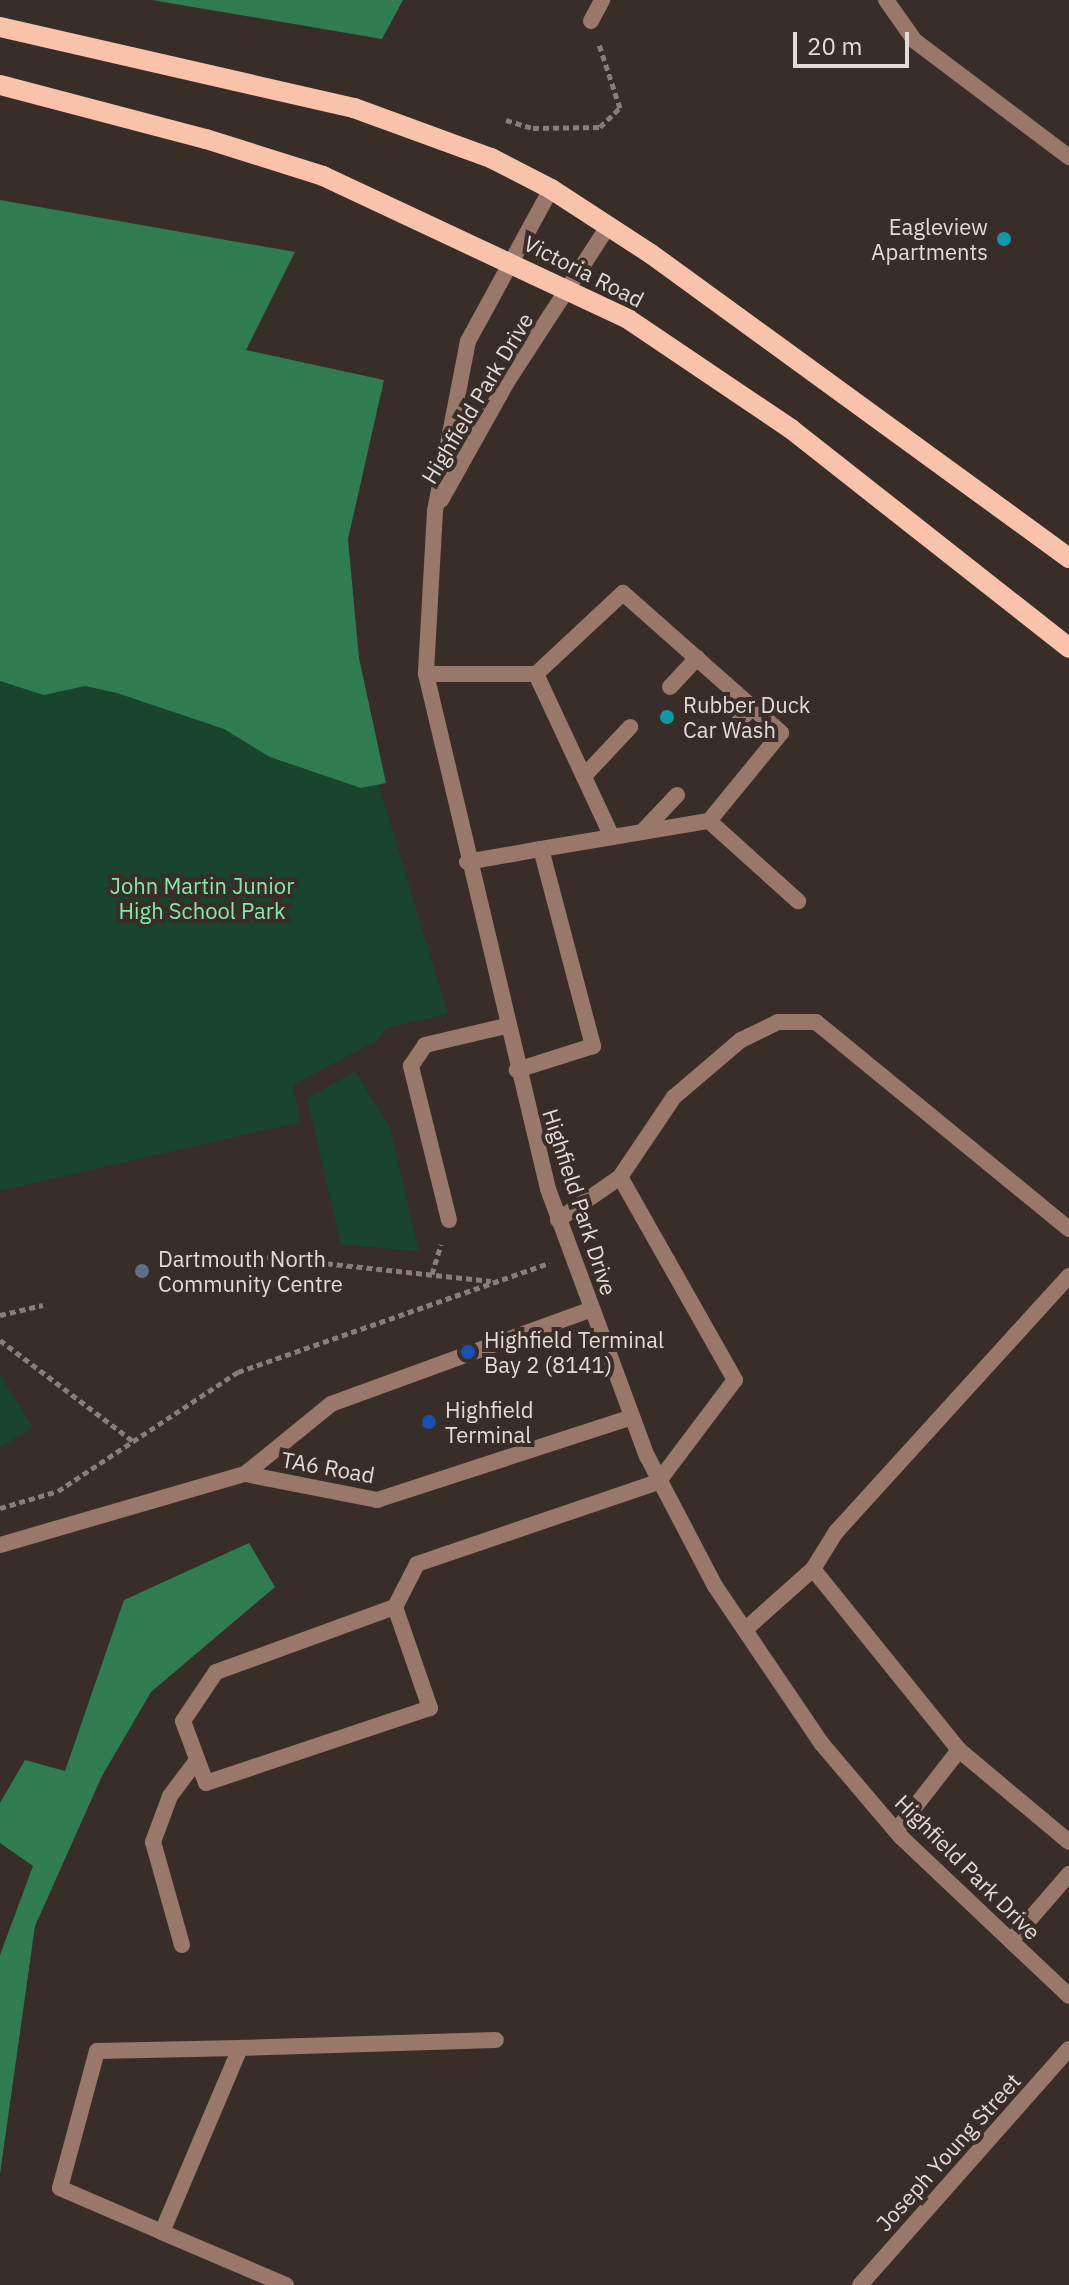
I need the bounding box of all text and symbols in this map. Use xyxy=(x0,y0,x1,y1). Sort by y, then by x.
scale bar xyxy=(797,16,913,66)
text: 20 m xyxy=(807,30,862,62)
place label: Eagleview Apartments xyxy=(871,213,988,264)
street label: Victoria Road xyxy=(520,230,648,312)
marker: Eagleview Apartments xyxy=(995,230,1013,248)
street label: Highfield Park Drive xyxy=(416,308,538,488)
place label: Rubber Duck Car Wash xyxy=(683,691,810,742)
marker: Rubber Duck Car Wash xyxy=(658,708,676,726)
park label: John Martin Junior High School Park xyxy=(110,872,294,924)
street label: Highfield Park Drive xyxy=(537,1105,623,1299)
place label: Dartmouth North Community Centre xyxy=(158,1245,343,1296)
marker: Dartmouth North Community Centre xyxy=(133,1262,151,1280)
place label: Highfield Terminal Bay 2 (8141) xyxy=(484,1326,664,1378)
marker: Highfield Terminal Bay 2 (8141) xyxy=(459,1343,477,1361)
place label: Highfield Terminal xyxy=(445,1396,533,1448)
marker: Highfield Terminal xyxy=(420,1413,438,1431)
street label: TA6 Road xyxy=(279,1446,377,1488)
street label: Highfield Park Drive xyxy=(890,1789,1046,1945)
street label: Joseph Young Street xyxy=(870,2068,1026,2236)

